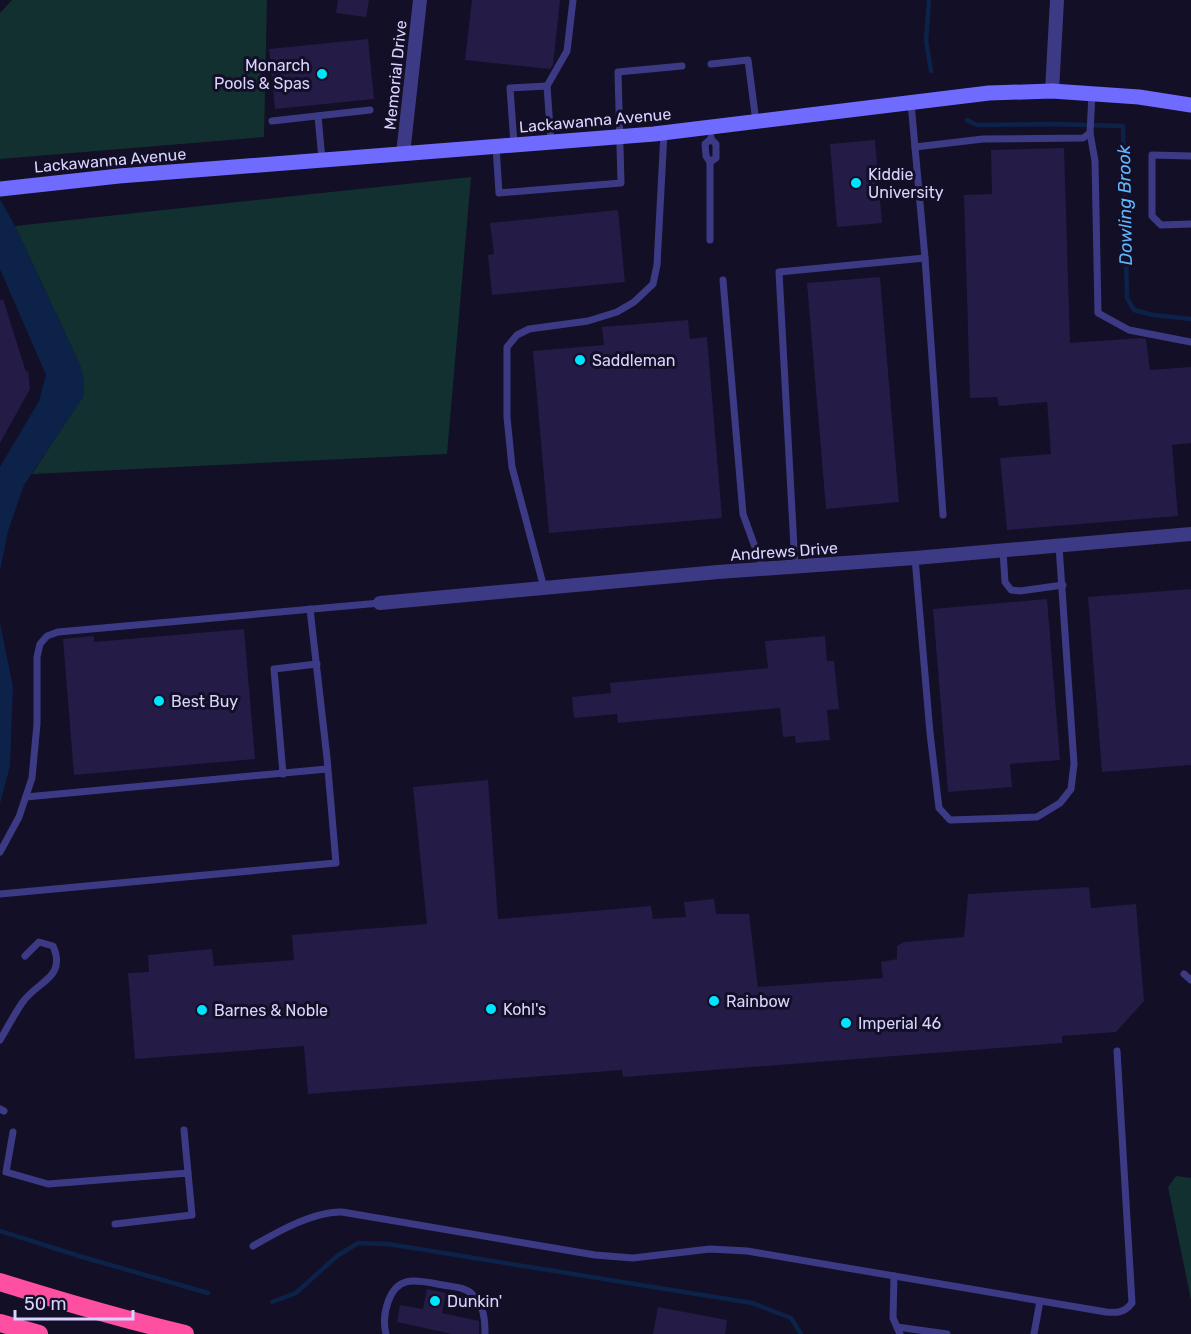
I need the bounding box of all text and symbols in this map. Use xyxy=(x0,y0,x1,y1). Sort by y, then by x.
street label: Memorial Drive xyxy=(380,19,411,131)
place label: Monarch Pools & Spas xyxy=(214,56,310,93)
marker: Monarch Pools & Spas xyxy=(315,67,329,81)
street label: Lackawanna Avenue xyxy=(518,104,672,137)
street label: Lackawanna Avenue xyxy=(33,144,187,177)
water label: Dowling Brook xyxy=(1113,144,1137,265)
place label: Kiddie University xyxy=(868,165,944,202)
marker: Kiddie University xyxy=(849,176,863,190)
place label: Saddleman xyxy=(592,351,675,370)
marker: Saddleman xyxy=(573,353,587,367)
street label: Andrews Drive xyxy=(730,538,839,565)
place label: Best Buy xyxy=(171,692,238,711)
marker: Best Buy xyxy=(152,694,166,708)
place label: Rainbow xyxy=(726,992,790,1011)
marker: Rainbow xyxy=(707,994,721,1008)
place label: Kohl's xyxy=(503,1000,546,1019)
place label: Barnes & Noble xyxy=(214,1001,328,1020)
marker: Kohl's xyxy=(484,1002,498,1016)
marker: Barnes & Noble xyxy=(195,1003,209,1017)
place label: Imperial 46 xyxy=(858,1014,942,1033)
marker: Imperial 46 xyxy=(839,1016,853,1030)
scale bar xyxy=(15,1283,134,1321)
place label: Dunkin' xyxy=(447,1292,502,1311)
text: 50 m xyxy=(24,1293,67,1315)
marker: Dunkin' xyxy=(428,1294,442,1308)

